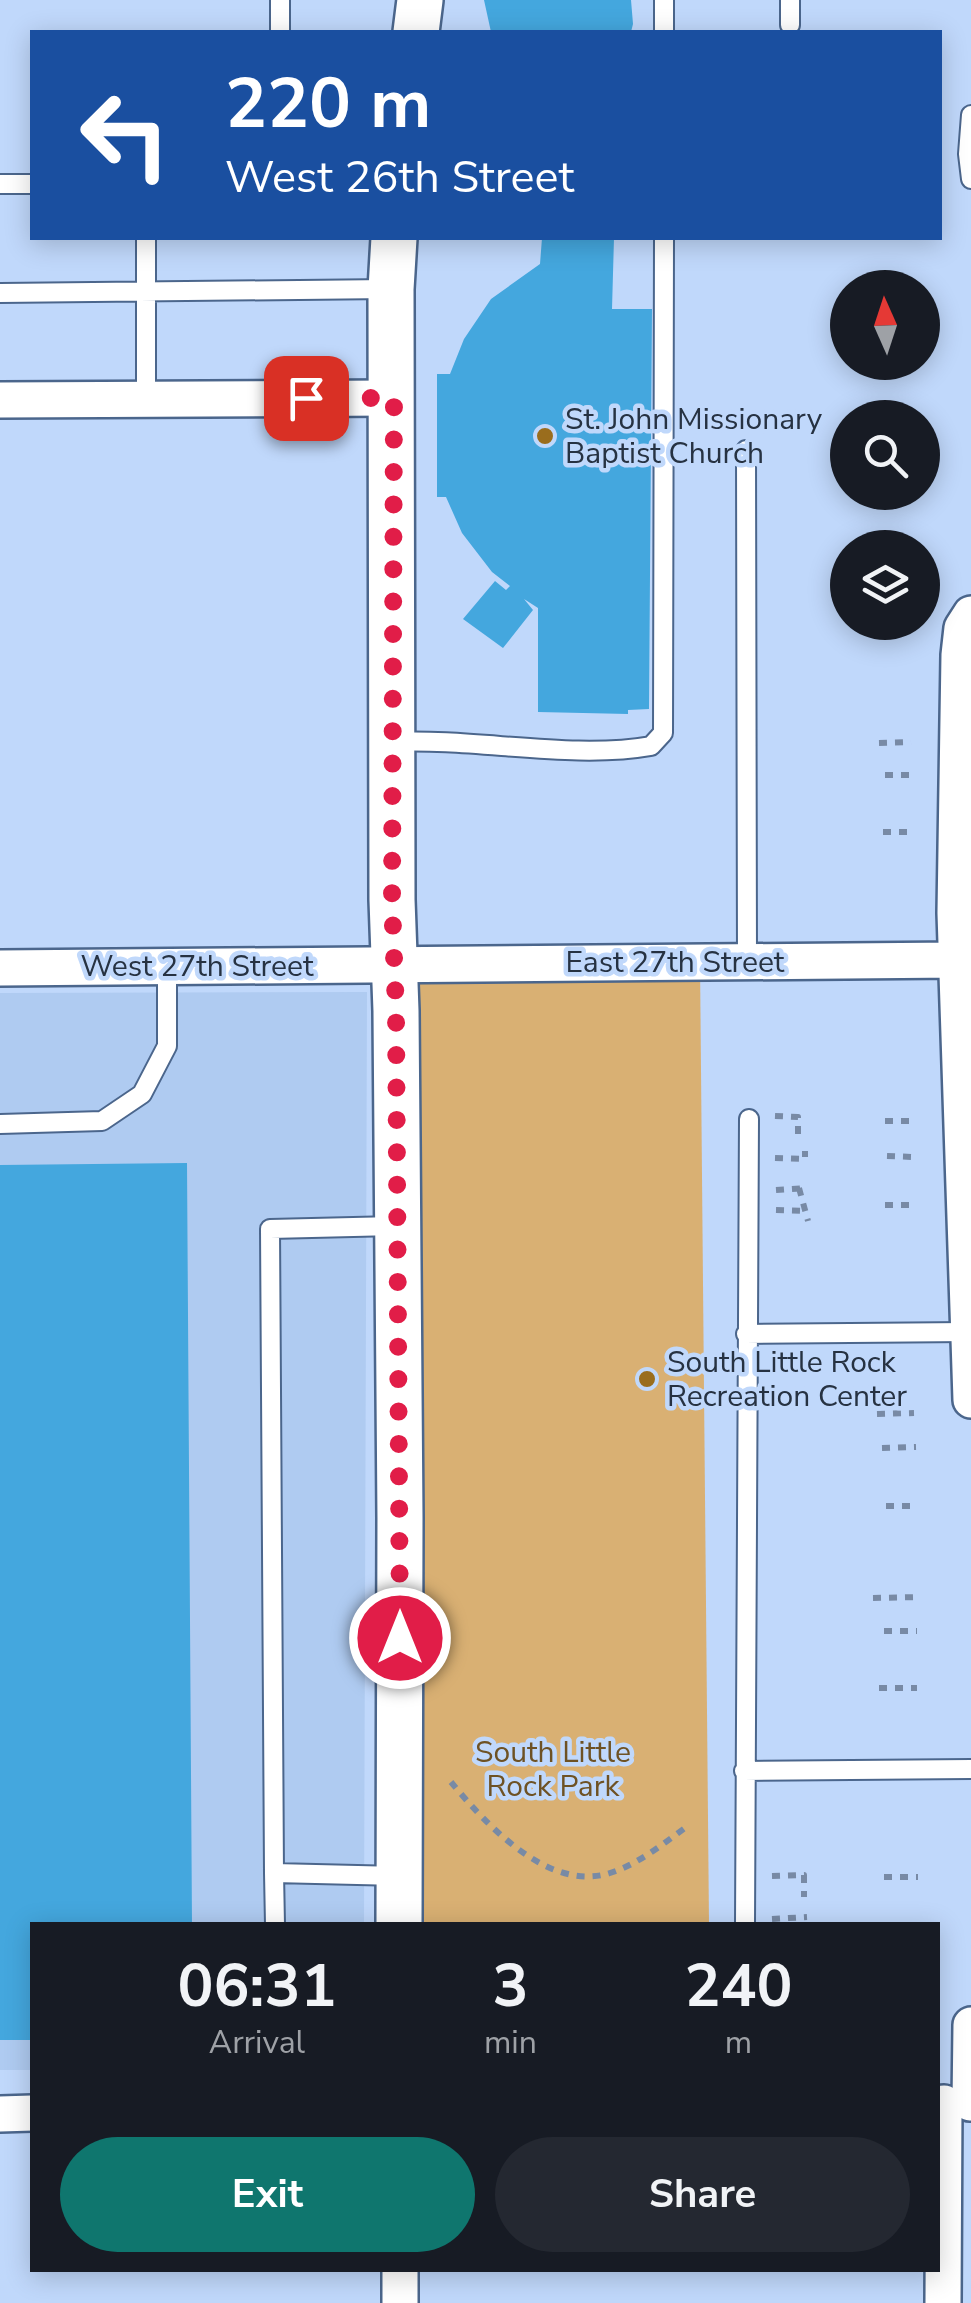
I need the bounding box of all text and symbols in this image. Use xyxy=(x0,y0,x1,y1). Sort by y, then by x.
text: 220 m xyxy=(225,56,431,152)
icon: left xyxy=(60,70,190,200)
text: West 26th Street xyxy=(225,147,574,208)
north arrow xyxy=(830,270,940,380)
map controls xyxy=(830,270,940,640)
pin xyxy=(264,356,349,441)
icon: arrive xyxy=(279,371,334,426)
place label: St. John Missionary Baptist Church xyxy=(565,399,823,474)
button: search xyxy=(830,400,940,510)
marker: St. John Missionary Baptist Church xyxy=(534,425,556,447)
button: layers xyxy=(830,530,940,640)
street label: East 27th Street xyxy=(566,942,785,983)
street label: West 27th Street xyxy=(81,946,314,987)
place label: South Little Rock Recreation Center xyxy=(667,1342,907,1417)
marker: South Little Rock Recreation Center xyxy=(636,1368,658,1390)
position arrow xyxy=(348,1586,452,1690)
park label: South Little Rock Park xyxy=(475,1732,631,1807)
text: 06:31 xyxy=(178,1945,336,2027)
text: 3 xyxy=(492,1945,528,2027)
text: 240 xyxy=(684,1945,792,2027)
text: Arrival xyxy=(209,2021,305,2064)
text: min xyxy=(484,2021,537,2064)
text: m xyxy=(725,2021,752,2064)
button: Exit xyxy=(60,2137,475,2252)
button: Share xyxy=(495,2137,910,2252)

